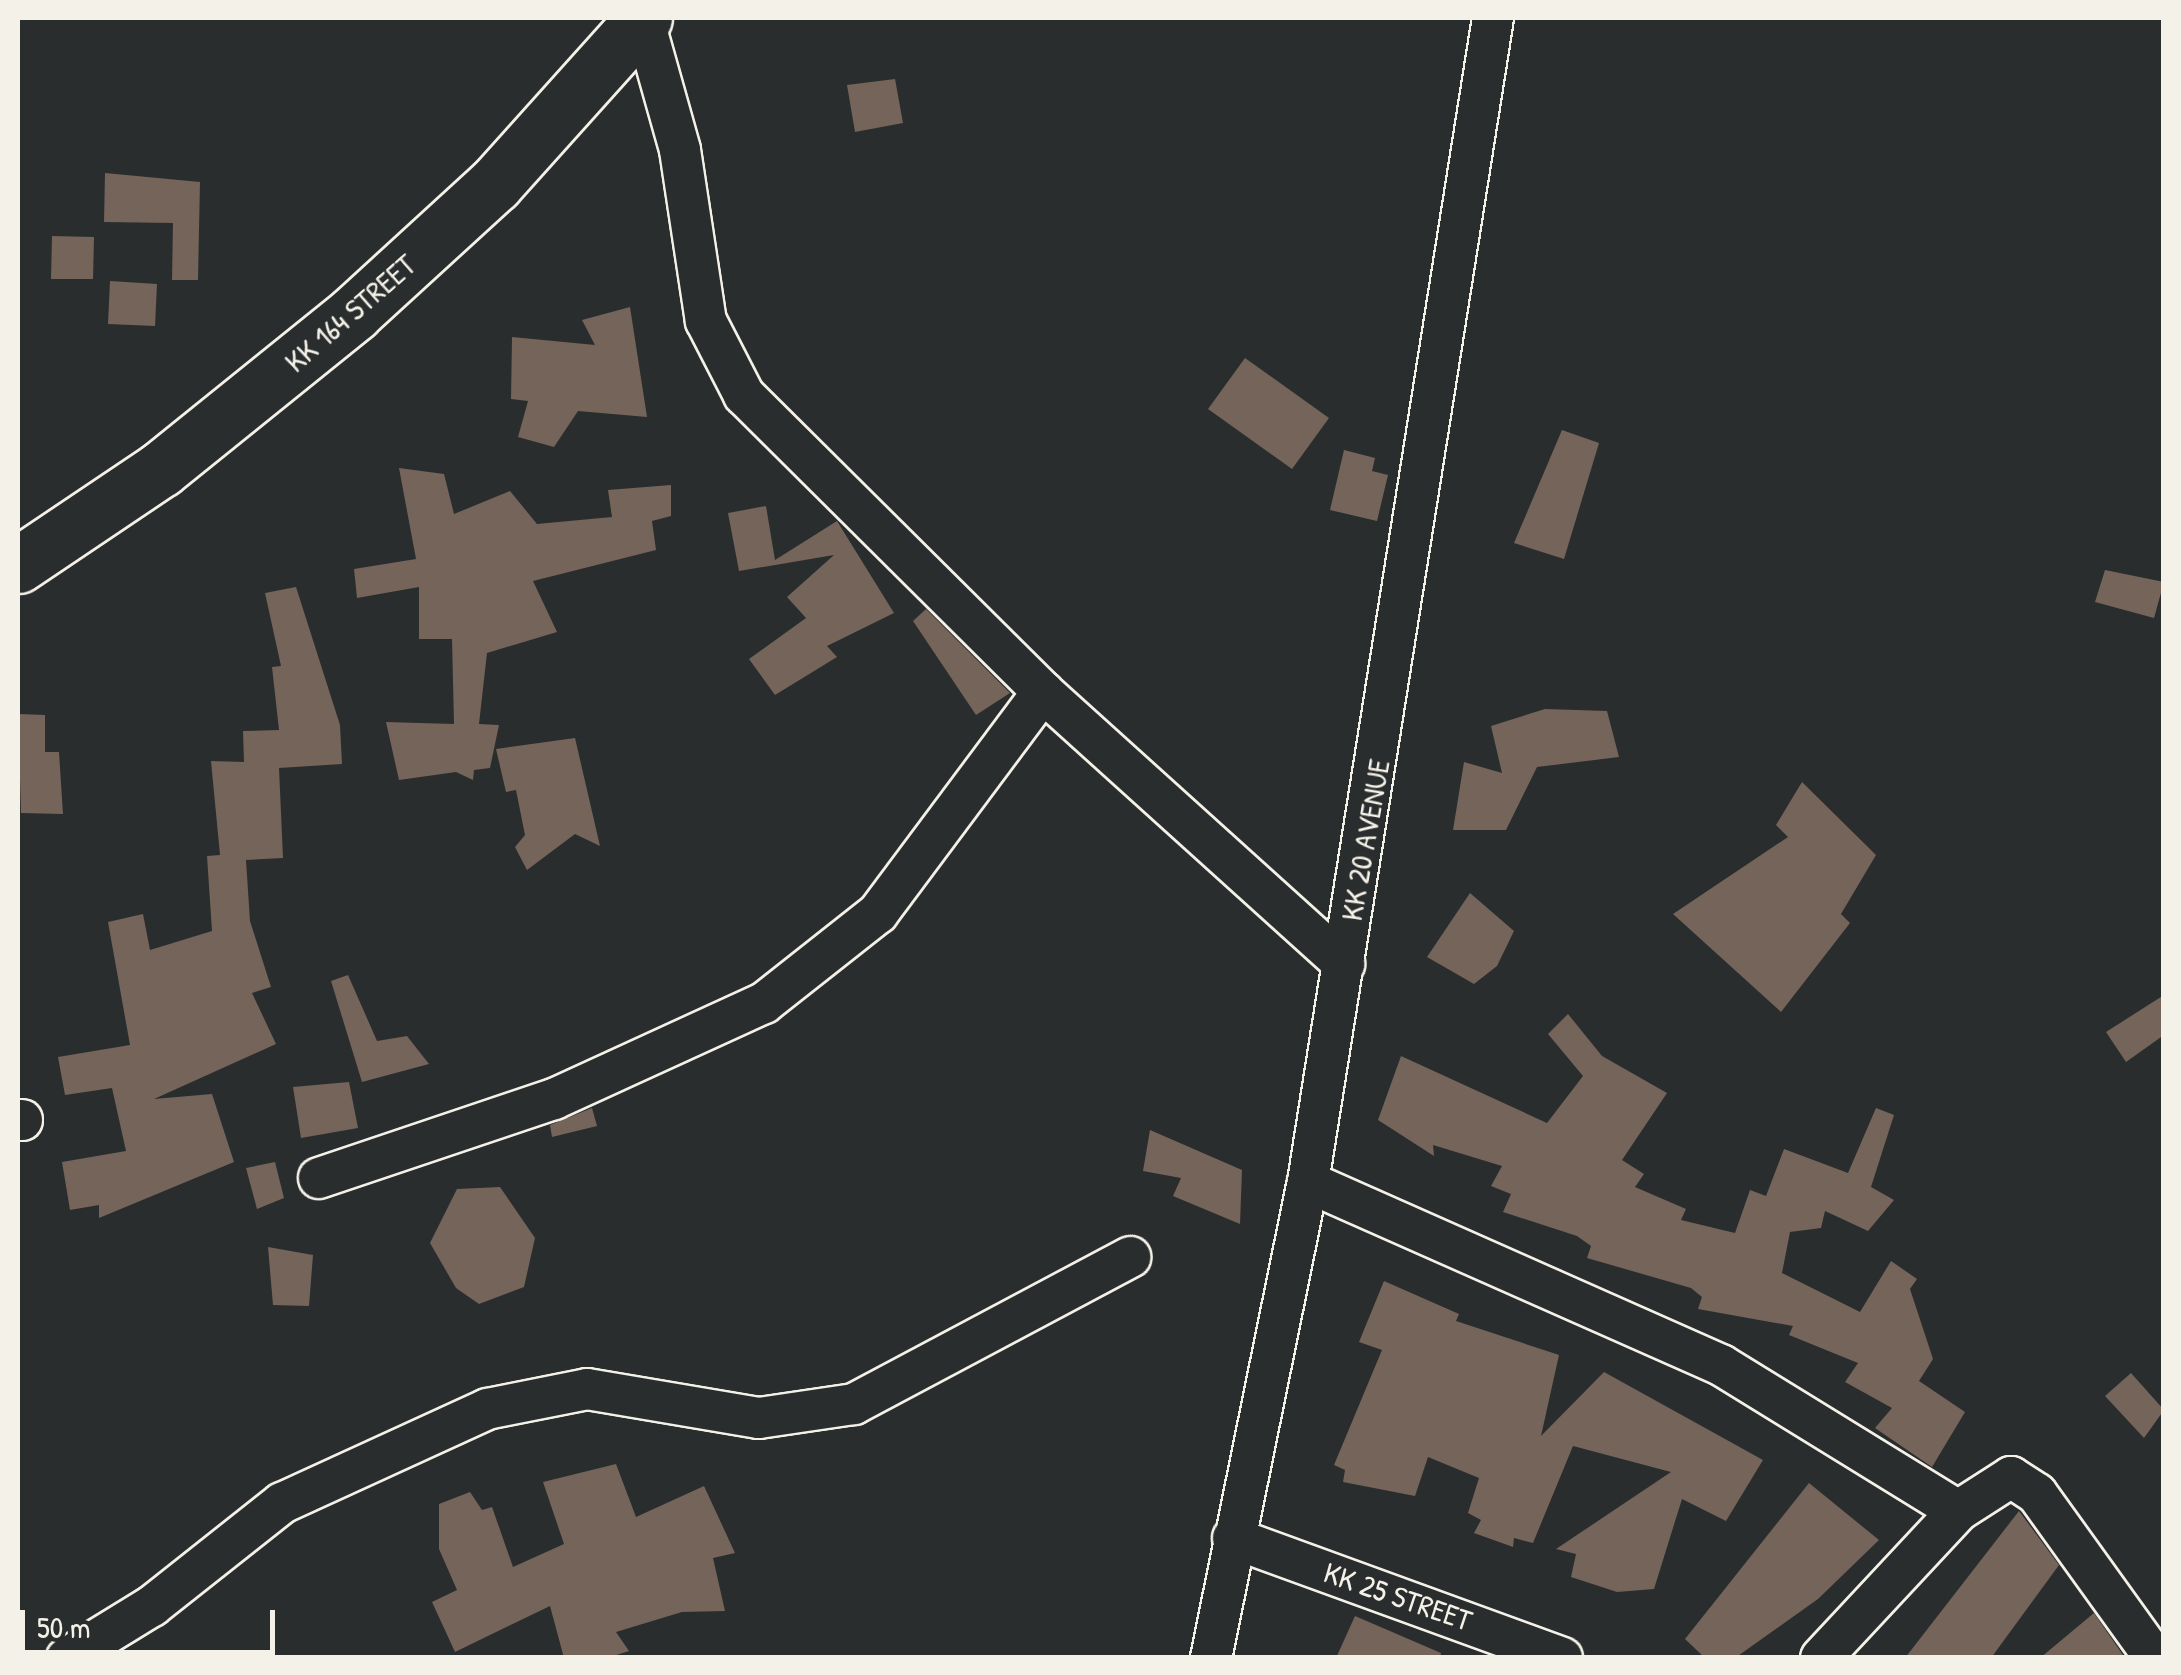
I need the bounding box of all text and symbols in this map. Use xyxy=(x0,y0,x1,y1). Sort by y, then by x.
street label: KK 164 STREET xyxy=(277,247,423,379)
street label: KK 20 AVENUE xyxy=(1333,757,1397,923)
street label: KK 25 STREET xyxy=(1319,1554,1477,1638)
scale bar xyxy=(25,1590,280,1652)
text: 50 m xyxy=(37,1607,90,1647)

